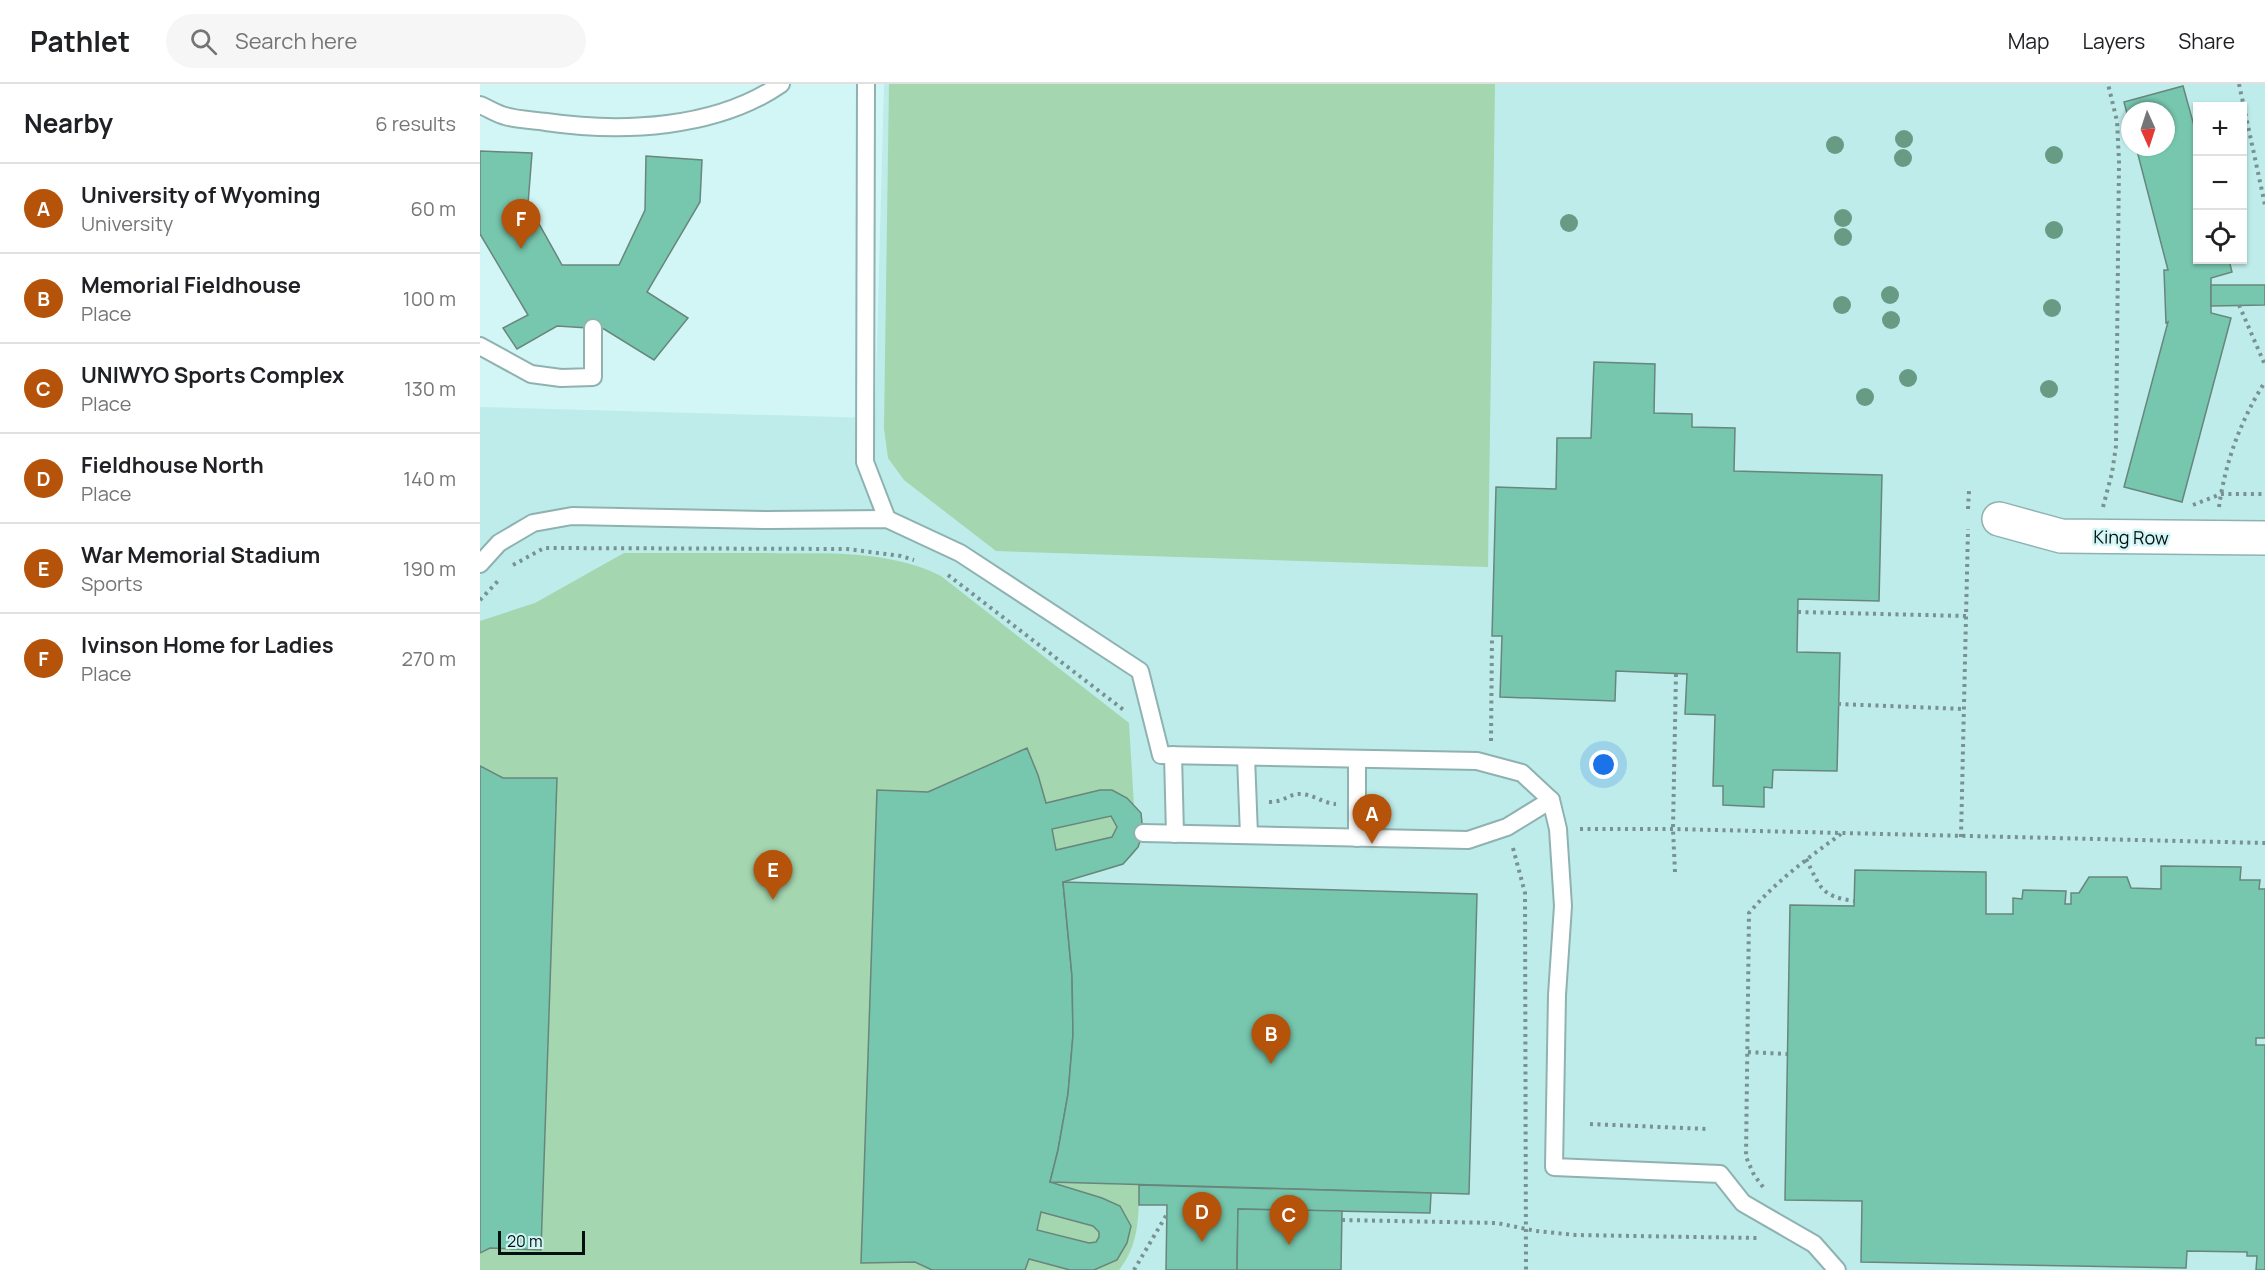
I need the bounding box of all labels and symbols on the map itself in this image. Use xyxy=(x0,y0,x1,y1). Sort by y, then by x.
north arrow xyxy=(2121,102,2175,156)
pin: F xyxy=(502,200,540,249)
street label: King Row xyxy=(2093,524,2169,550)
your location xyxy=(1589,750,1618,779)
pin: A xyxy=(1352,794,1392,844)
pin: E xyxy=(754,850,792,900)
pin: B xyxy=(1252,1014,1290,1064)
pin: D xyxy=(1182,1192,1222,1242)
pin: C xyxy=(1270,1196,1308,1245)
scale bar xyxy=(498,1228,585,1256)

